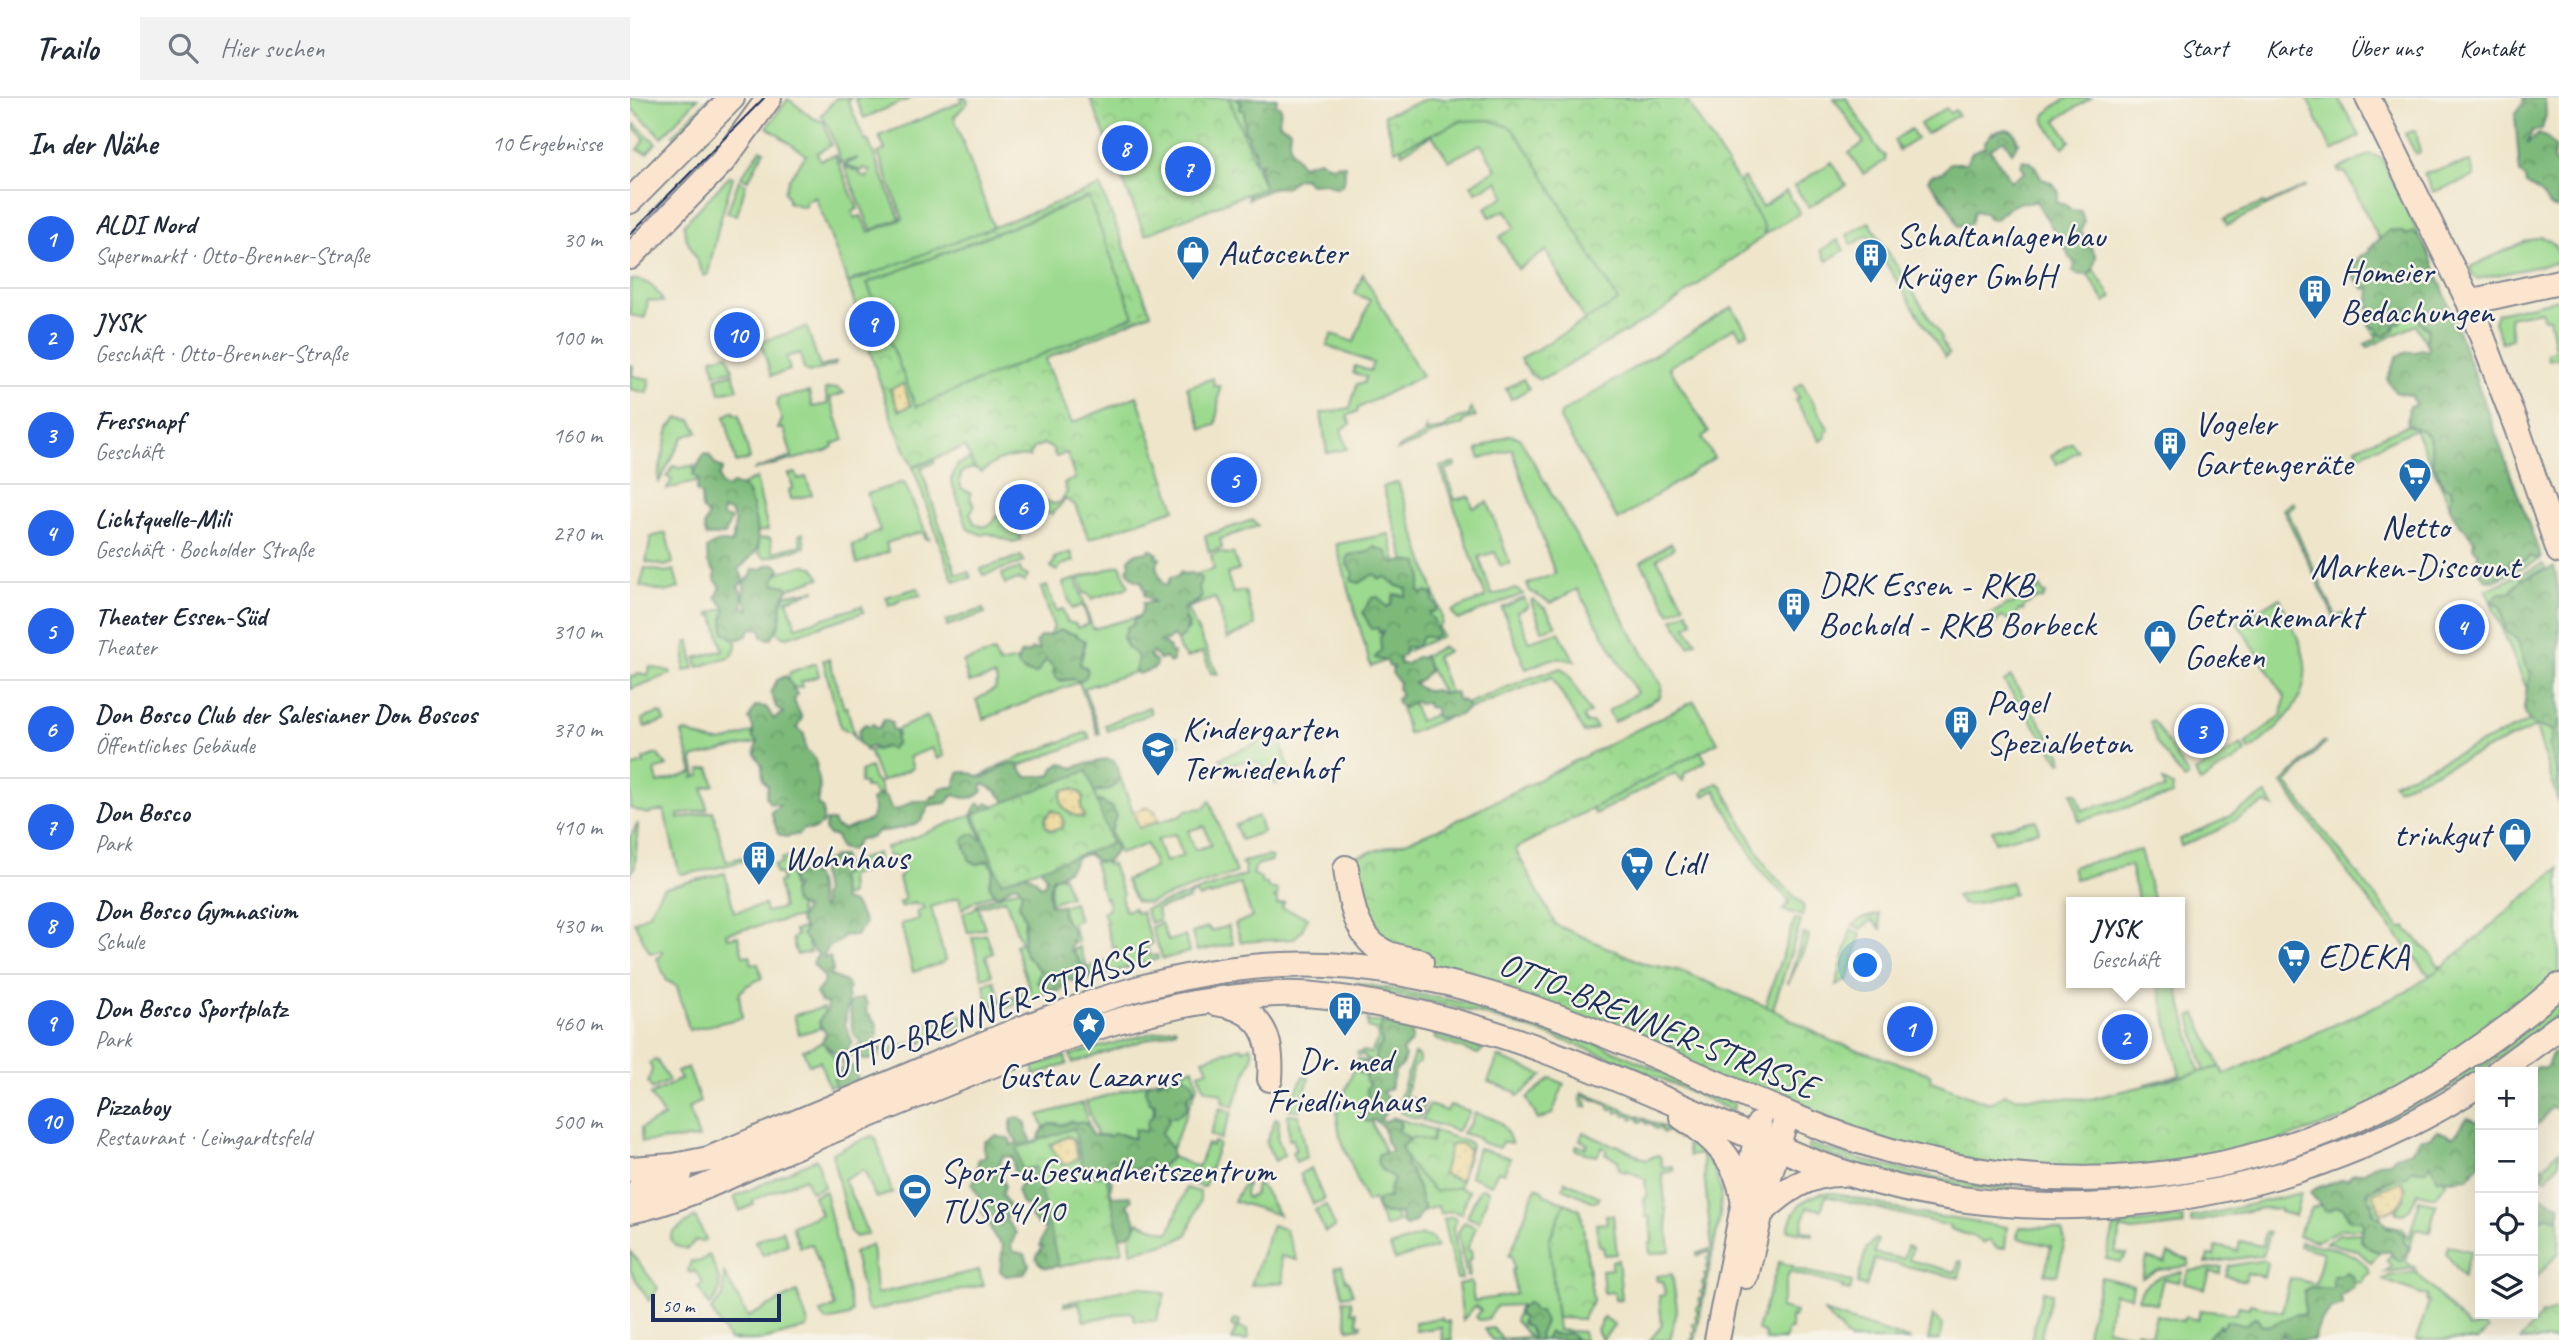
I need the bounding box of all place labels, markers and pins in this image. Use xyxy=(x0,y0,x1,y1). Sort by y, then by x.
pin: 8 xyxy=(1102,122,1148,174)
pin: 7 xyxy=(1165,143,1211,195)
place label: Schaltanlagenbau Krüger GmbH xyxy=(1896,213,2107,298)
place label: Autocenter xyxy=(1218,230,1349,275)
shop icon: Autocenter xyxy=(1174,233,1212,282)
building icon: Schaltanlagenbau Krüger GmbH xyxy=(1852,236,1890,285)
place label: Homeier Bedachungen xyxy=(2340,249,2496,334)
building icon: Homeier Bedachungen xyxy=(2296,272,2334,321)
pin: 9 xyxy=(849,298,895,350)
pin: 10 xyxy=(714,309,760,361)
place label: Vogeler Gartengeräte xyxy=(2194,401,2355,486)
building icon: Vogeler Gartengeräte xyxy=(2151,424,2189,473)
pin: 5 xyxy=(1211,454,1257,506)
supermarket icon: Netto Marken-Discount xyxy=(2396,455,2434,504)
pin: 6 xyxy=(999,481,1045,533)
place label: Netto Marken-Discount xyxy=(2311,504,2523,589)
place label: DRK Essen - RKB Bochold - RKB Borbeck xyxy=(1818,562,2099,647)
building icon: DRK Essen - RKB Bochold - RKB Borbeck xyxy=(1775,585,1813,634)
place label: Getränkemarkt Goeken xyxy=(2184,594,2367,679)
pin: 4 xyxy=(2439,601,2485,653)
shop icon: Getränkemarkt Goeken xyxy=(2141,617,2179,666)
place label: Pagel Spezialbeton xyxy=(1986,680,2134,765)
building icon: Pagel Spezialbeton xyxy=(1942,703,1980,752)
pin: 3 xyxy=(2178,705,2224,757)
place label: Kindergarten Termiedenhof xyxy=(1182,706,1345,791)
school or university icon: Kindergarten Termiedenhof xyxy=(1139,729,1177,778)
place label: trinkgut xyxy=(2394,812,2494,857)
shop icon: trinkgut xyxy=(2496,815,2534,864)
place label: Wohnhaus xyxy=(784,835,911,880)
building icon: Wohnhaus xyxy=(740,838,778,887)
place label: Lidl xyxy=(1662,841,1710,886)
supermarket icon: Lidl xyxy=(1618,844,1656,893)
place label: EDEKA xyxy=(2318,934,2411,979)
supermarket icon: EDEKA xyxy=(2275,937,2313,986)
building icon: Dr. med Friedlinghaus xyxy=(1326,989,1364,1038)
pin: 1 xyxy=(1887,1003,1933,1055)
place icon: Gustav Lazarus xyxy=(1070,1004,1108,1053)
pin: 2 xyxy=(2102,1011,2148,1063)
place label: Dr. med Friedlinghaus xyxy=(1267,1038,1426,1123)
place label: Gustav Lazarus xyxy=(999,1053,1182,1098)
place label: Sport-u.Gesundheitszentrum TUS84/10 xyxy=(940,1148,1278,1233)
sports icon: Sport-u.Gesundheitszentrum TUS84/10 xyxy=(896,1171,934,1220)

